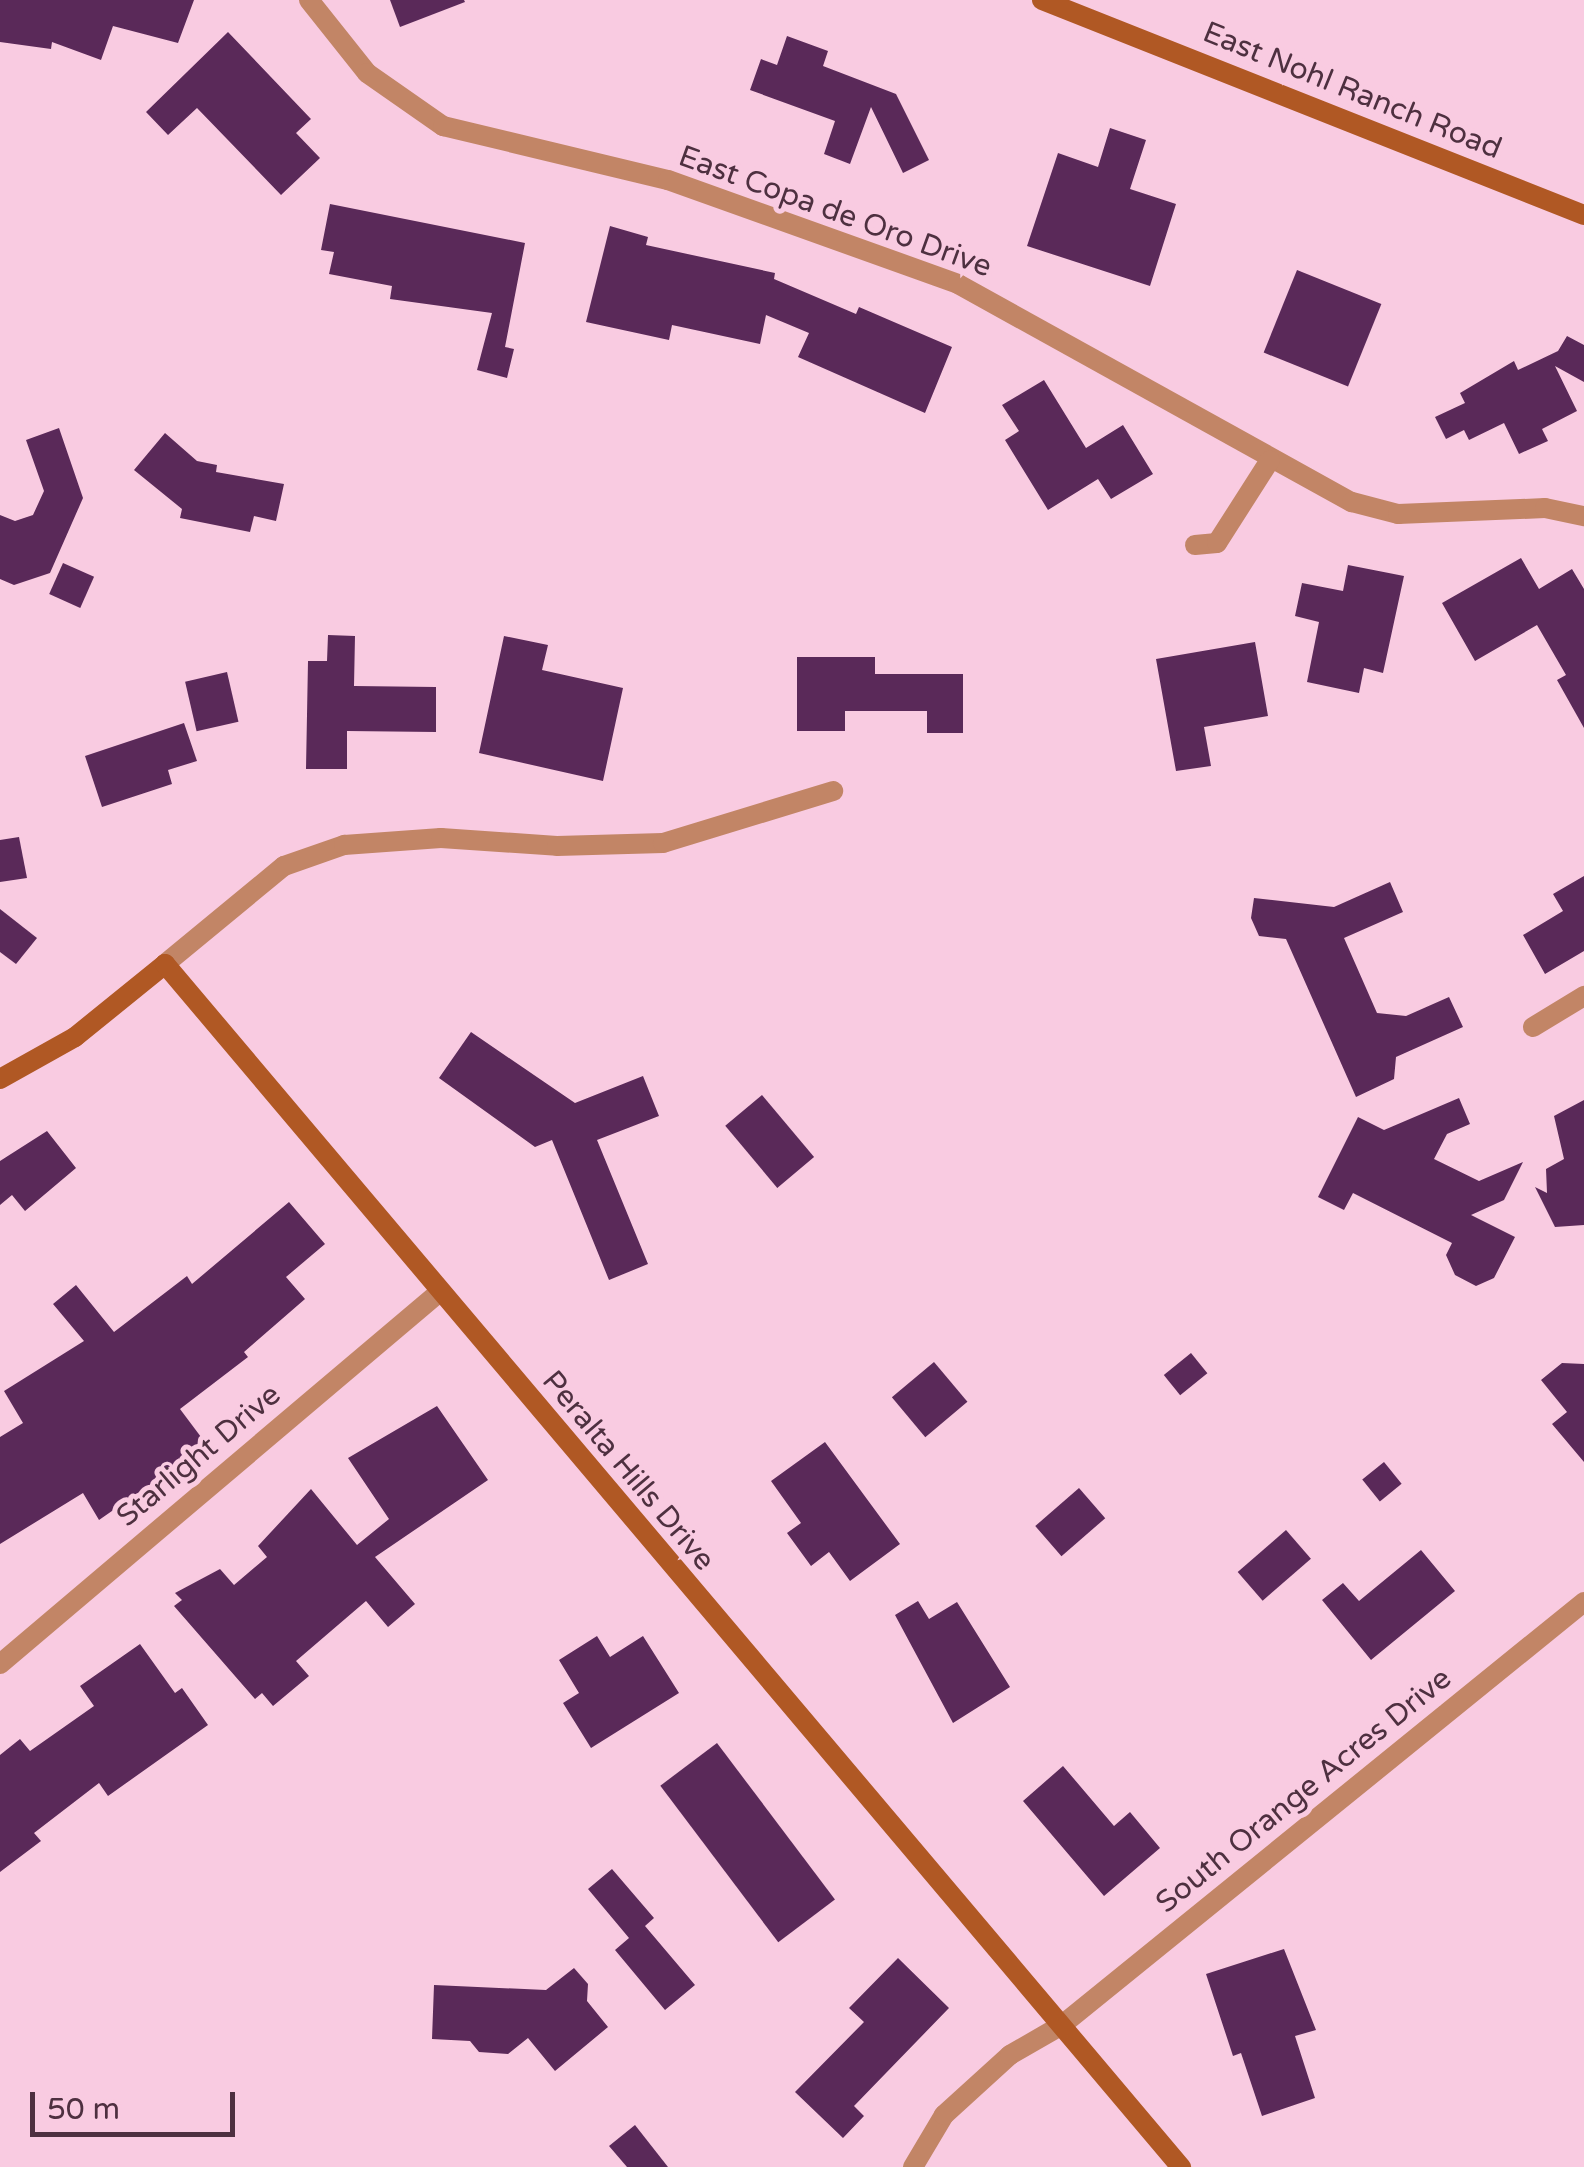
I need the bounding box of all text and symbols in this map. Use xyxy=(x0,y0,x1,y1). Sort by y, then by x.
street label: East Nohl Ranch Road xyxy=(1198,15,1506,167)
street label: East Copa de Oro Drive xyxy=(674,139,996,285)
street label: Peralta Hills Drive xyxy=(534,1364,722,1578)
street label: Starlight Drive xyxy=(110,1377,288,1535)
street label: South Orange Acres Drive xyxy=(1149,1661,1459,1921)
scale bar xyxy=(35,2072,240,2134)
text: 50 m xyxy=(47,2091,120,2128)

